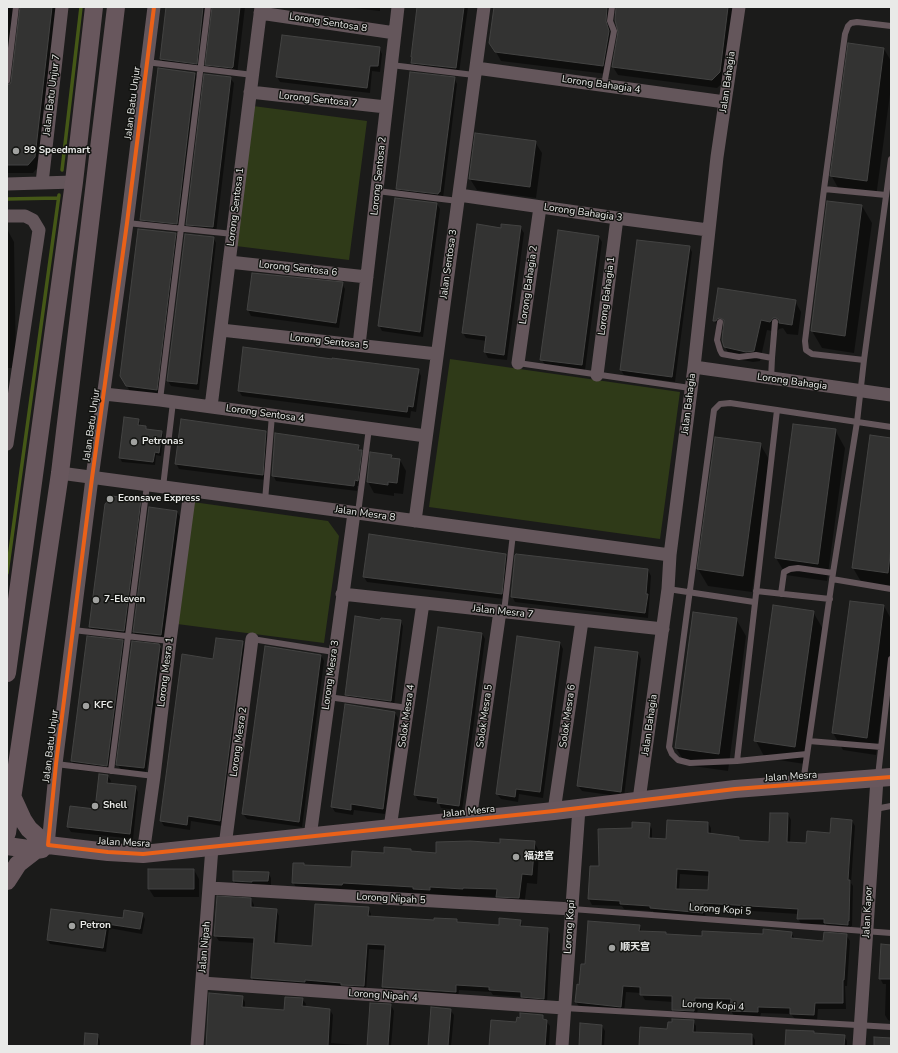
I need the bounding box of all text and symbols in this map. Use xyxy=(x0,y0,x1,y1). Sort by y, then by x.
street label: Lorong Sentosa 8 xyxy=(288,11,368,35)
street label: Jalan Bahagia xyxy=(718,51,738,113)
street label: Jalan Batu Unjur 7 xyxy=(41,54,63,136)
street label: Jalan Batu Unjur xyxy=(123,66,143,140)
street label: Lorong Bahagia 4 xyxy=(561,74,641,96)
street label: Lorong Sentosa 7 xyxy=(278,90,358,110)
street label: Lorong Sentosa 2 xyxy=(369,136,389,216)
place label: 99 Speedmart xyxy=(24,145,90,157)
marker: 99 Speedmart xyxy=(11,146,21,156)
street label: Lorong Sentosa 1 xyxy=(225,167,247,247)
street label: Lorong Bahagia 3 xyxy=(543,202,623,224)
street label: Jalan Sentosa 3 xyxy=(438,229,460,299)
street label: Lorong Bahagia 2 xyxy=(518,245,540,325)
street label: Lorong Bahagia 1 xyxy=(596,256,618,336)
street label: Lorong Sentosa 6 xyxy=(258,259,338,279)
street label: Lorong Sentosa 5 xyxy=(289,332,369,352)
street label: Lorong Bahagia xyxy=(756,371,828,393)
street label: Jalan Bahagia xyxy=(679,373,699,435)
street label: Jalan Batu Unjur xyxy=(81,388,103,462)
street label: Lorong Sentosa 4 xyxy=(225,403,305,425)
place label: Petronas xyxy=(142,436,183,448)
marker: Petronas xyxy=(129,437,139,447)
place label: Econsave Express xyxy=(118,493,200,505)
marker: Econsave Express xyxy=(105,494,115,504)
street label: Jalan Mesra 8 xyxy=(334,504,396,524)
place label: 7-Eleven xyxy=(104,594,145,606)
marker: 7-Eleven xyxy=(91,595,101,605)
street label: Jalan Mesra 7 xyxy=(472,603,534,621)
street label: Lorong Mesra 1 xyxy=(156,636,176,708)
street label: Lorong Mesra 3 xyxy=(320,639,342,711)
street label: Solok Mesra 4 xyxy=(397,684,417,748)
street label: Solok Mesra 5 xyxy=(475,684,495,748)
street label: Solok Mesra 6 xyxy=(558,684,578,748)
street label: Jalan Bahagia xyxy=(640,694,660,756)
place label: KFC xyxy=(94,700,113,712)
marker: KFC xyxy=(81,701,91,711)
street label: Lorong Mesra 2 xyxy=(228,706,250,778)
street label: Jalan Batu Unjur xyxy=(41,709,61,783)
street label: Jalan Mesra xyxy=(764,769,818,785)
place label: Shell xyxy=(103,800,127,812)
marker: Shell xyxy=(90,801,100,811)
street label: Jalan Mesra xyxy=(442,803,496,821)
street label: Jalan Mesra xyxy=(97,836,151,850)
place label: 福进宫 xyxy=(524,851,554,863)
marker: 福进宫 xyxy=(511,852,521,862)
street label: Jalan Kapor xyxy=(861,886,875,938)
street label: Lorong Nipah 5 xyxy=(356,891,426,907)
street label: Lorong Kopi xyxy=(562,900,578,954)
street label: Lorong Kopi 5 xyxy=(688,902,752,918)
place label: Petron xyxy=(80,920,111,932)
marker: Petron xyxy=(67,921,77,931)
street label: Jalan Nipah xyxy=(197,921,213,973)
place label: 顺天宫 xyxy=(620,942,650,954)
marker: 顺天宫 xyxy=(607,943,617,953)
street label: Lorong Nipah 4 xyxy=(348,988,418,1004)
street label: Lorong Kopi 4 xyxy=(681,998,745,1014)

